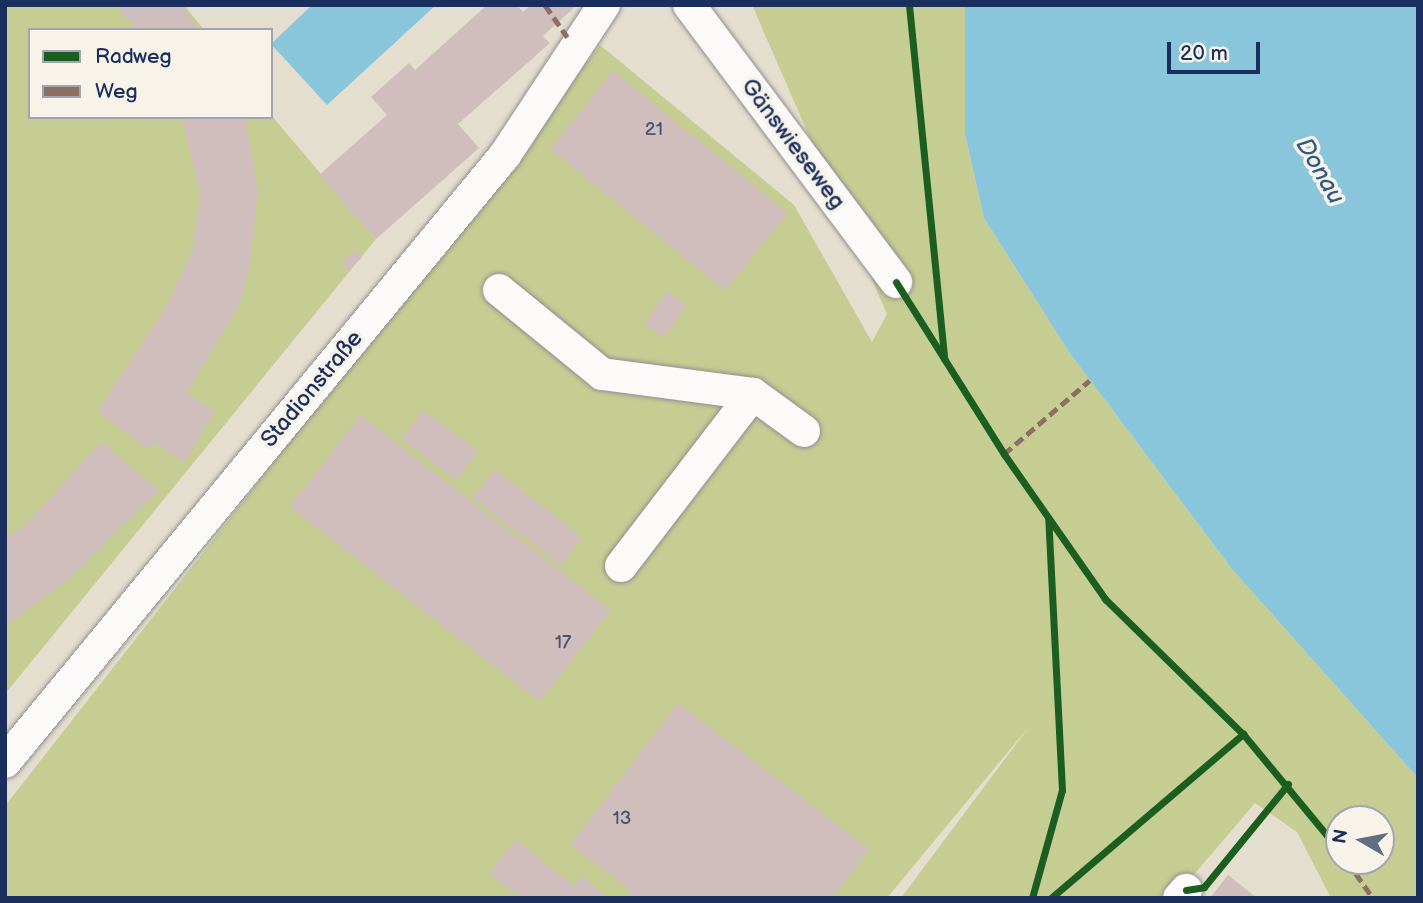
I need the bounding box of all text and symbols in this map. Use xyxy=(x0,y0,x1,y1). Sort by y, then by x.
legend xyxy=(28,28,273,119)
scale bar xyxy=(1171,28,1264,72)
text: 20 m xyxy=(1180,41,1228,66)
text: Radweg xyxy=(95,44,172,69)
street label: Gänswieseweg xyxy=(735,73,851,215)
text: Weg xyxy=(95,79,138,104)
house number: 21 xyxy=(645,119,663,141)
water label: Donau xyxy=(1290,133,1350,209)
street label: Stadionstraße xyxy=(255,325,369,453)
house number: 17 xyxy=(555,632,571,654)
north arrow xyxy=(1325,805,1395,875)
house number: 13 xyxy=(612,808,632,830)
text: N xyxy=(1328,828,1353,846)

